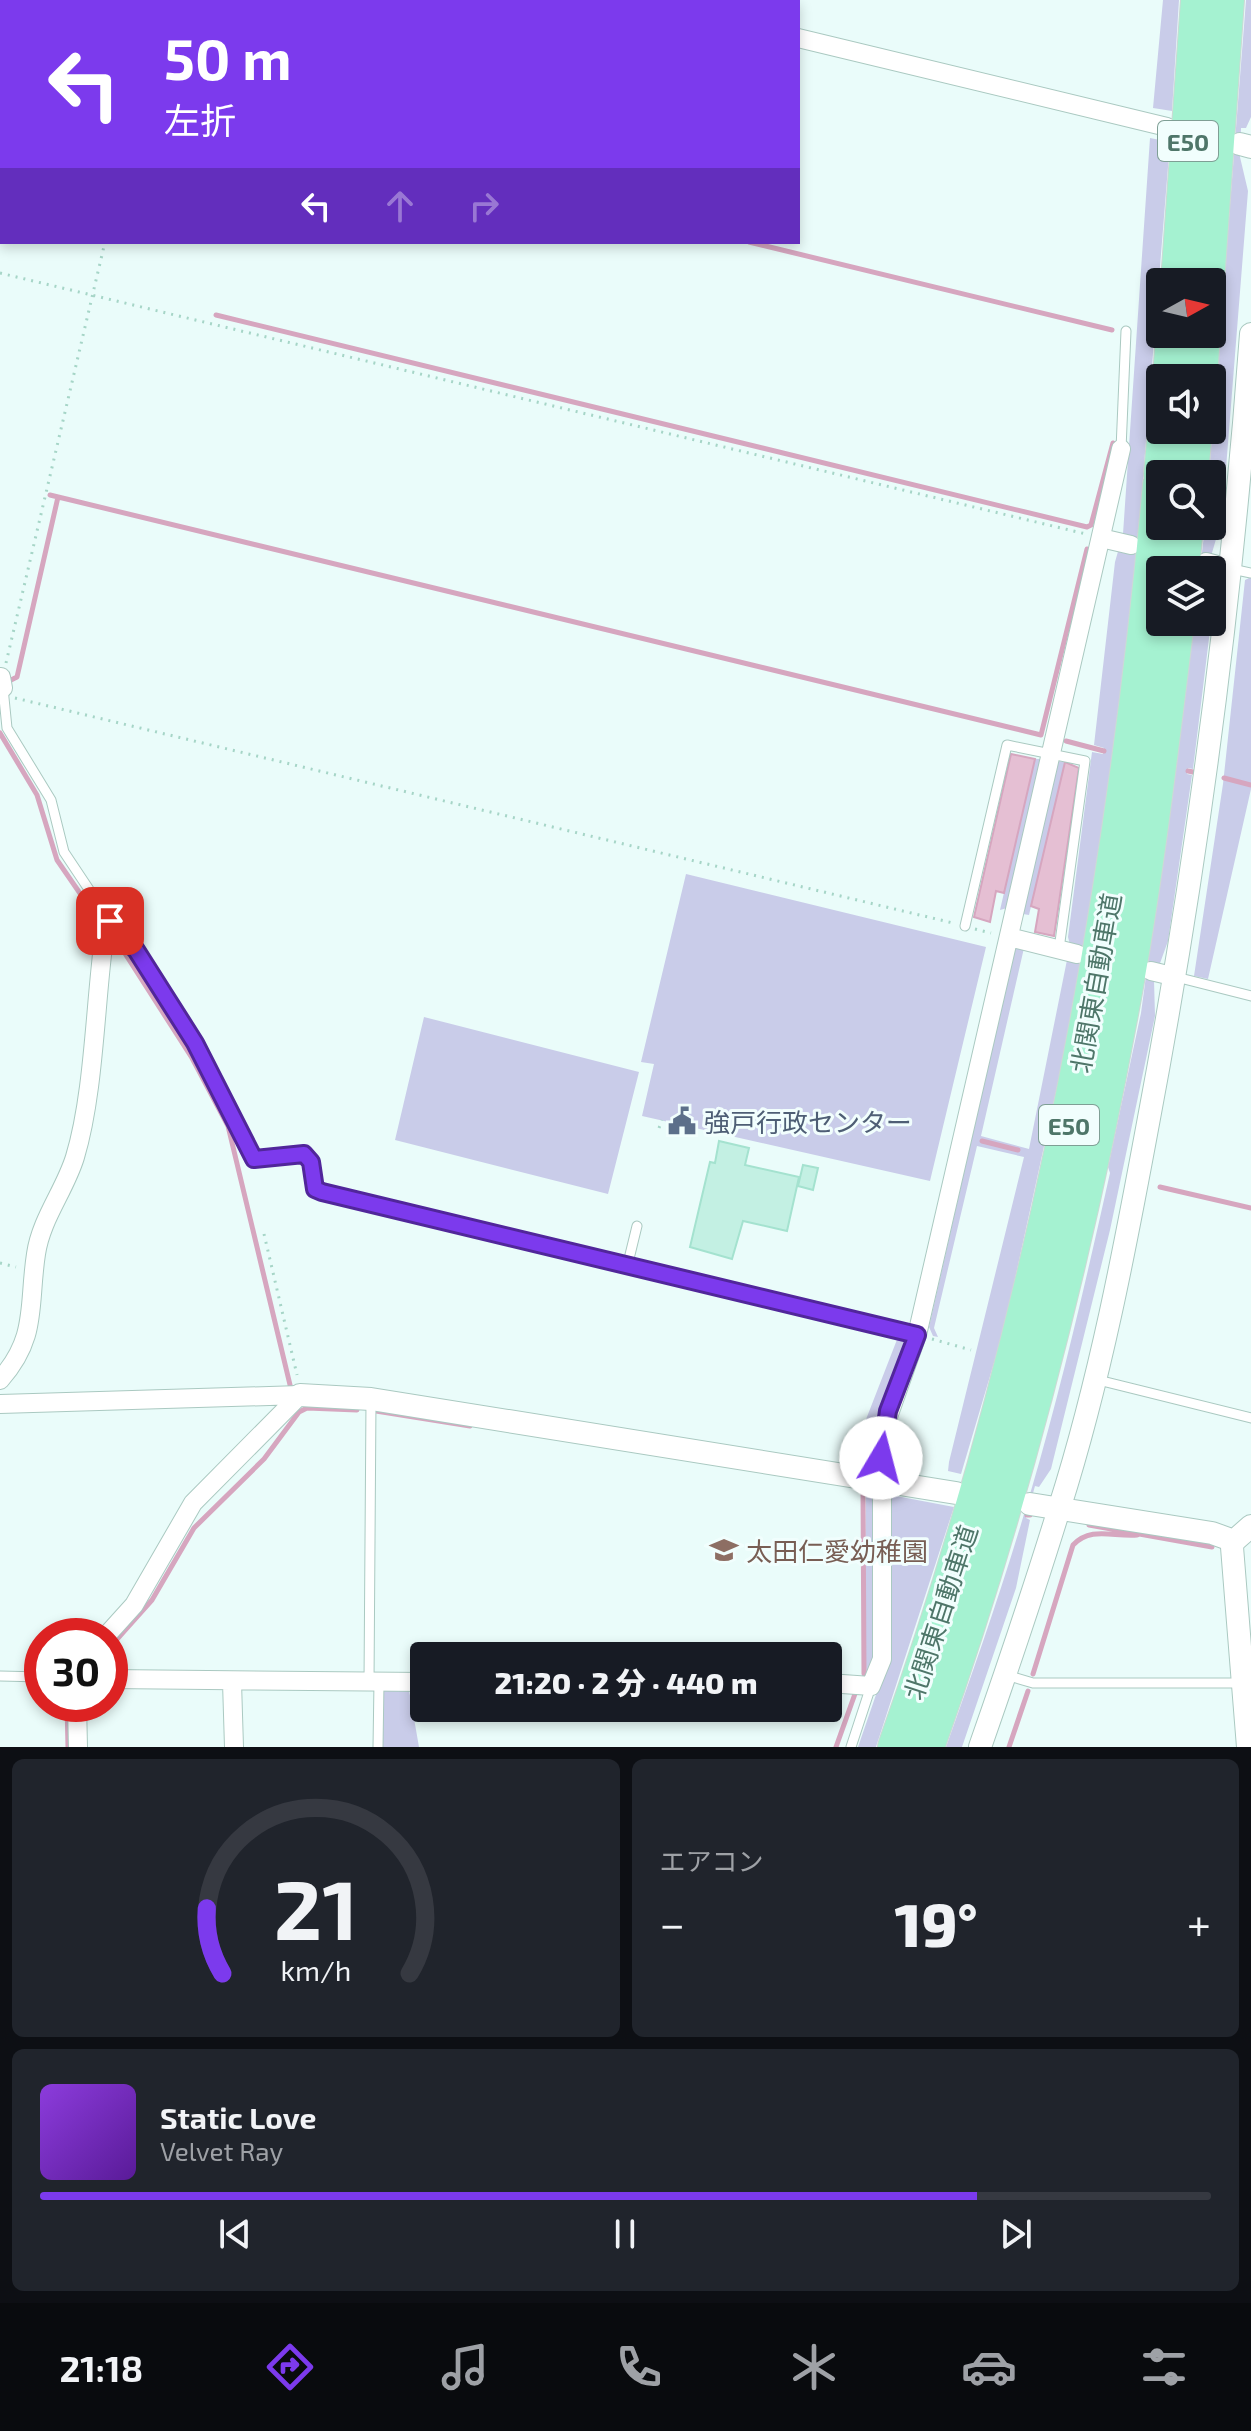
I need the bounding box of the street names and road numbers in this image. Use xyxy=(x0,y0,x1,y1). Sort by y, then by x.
road number: E50 xyxy=(1158,121,1218,161)
street label: 北関東自動車道 xyxy=(1064,891,1126,1075)
road number: E50 xyxy=(1039,1105,1099,1145)
street label: 北関東自動車道 xyxy=(897,1521,983,1703)

